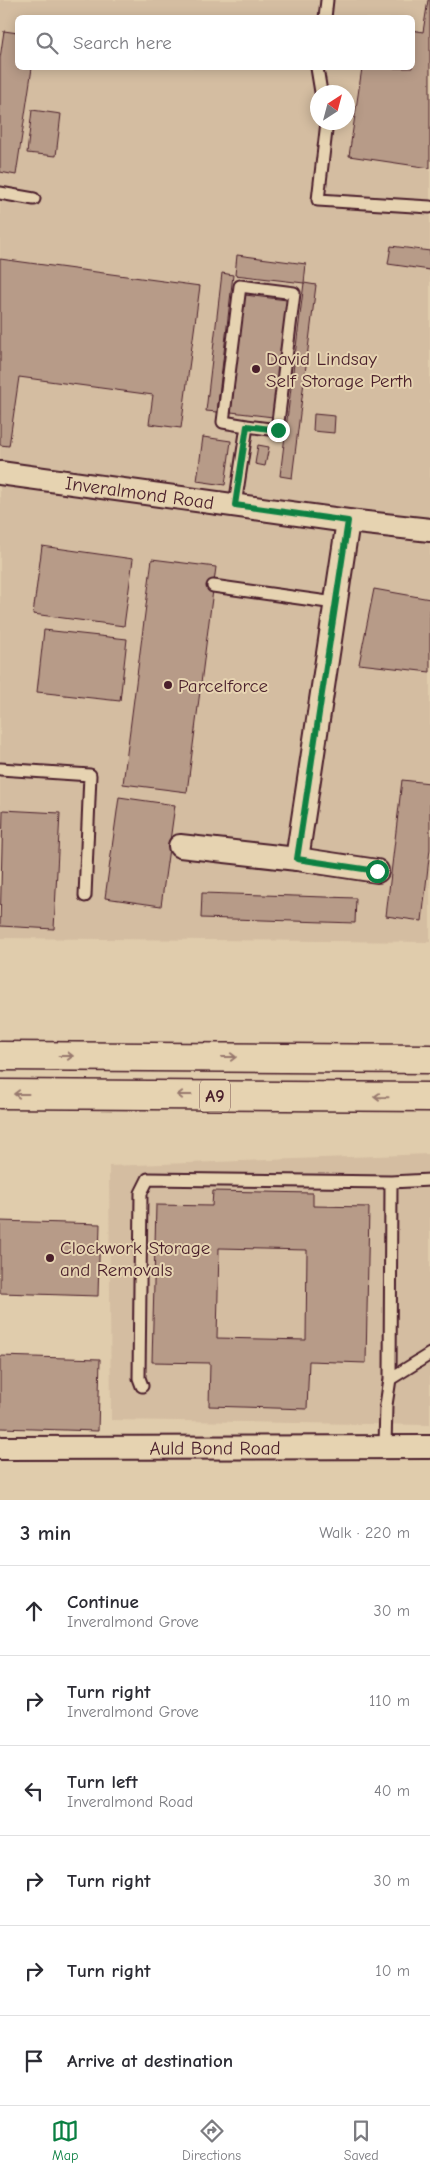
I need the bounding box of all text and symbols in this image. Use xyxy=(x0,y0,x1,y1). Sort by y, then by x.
search box xyxy=(15,15,415,70)
icon: search xyxy=(33,29,61,57)
text: Search here xyxy=(73,32,172,54)
north arrow xyxy=(310,85,355,130)
place label: David Lindsay Self Storage Perth xyxy=(266,348,413,392)
marker: David Lindsay Self Storage Perth xyxy=(250,363,262,375)
route end xyxy=(267,419,290,442)
street label: Inveralmond Road xyxy=(64,472,215,514)
place label: Parcelforce xyxy=(178,675,268,697)
marker: Parcelforce xyxy=(162,679,174,691)
route start xyxy=(366,860,389,883)
one-way arrow xyxy=(58,1051,74,1061)
one-way arrow xyxy=(220,1052,236,1062)
road number: A9 xyxy=(200,1080,230,1112)
one-way arrow xyxy=(14,1089,30,1099)
one-way arrow xyxy=(176,1090,192,1100)
one-way arrow xyxy=(374,1092,390,1102)
place label: Clockwork Storage and Removals xyxy=(60,1237,210,1281)
marker: Clockwork Storage and Removals xyxy=(44,1252,56,1264)
street label: Auld Bond Road xyxy=(149,1437,281,1460)
text: 3 min xyxy=(20,1521,71,1545)
text: Walk · 220 m xyxy=(319,1524,410,1542)
text: Continue xyxy=(67,1591,139,1613)
icon: ahead xyxy=(20,1597,48,1625)
text: 30 m xyxy=(374,1602,410,1620)
text: Inveralmond Grove xyxy=(67,1613,199,1631)
text: Turn right xyxy=(67,1681,151,1703)
icon: right xyxy=(20,1687,48,1715)
text: 110 m xyxy=(369,1692,410,1710)
text: Inveralmond Grove xyxy=(67,1703,199,1721)
text: Turn left xyxy=(67,1771,138,1793)
icon: left xyxy=(20,1777,48,1805)
text: 40 m xyxy=(374,1782,410,1800)
text: Inveralmond Road xyxy=(67,1793,193,1811)
icon: right xyxy=(20,1867,48,1895)
text: Turn right xyxy=(67,1870,151,1892)
text: 30 m xyxy=(374,1872,410,1890)
icon: right xyxy=(20,1957,48,1985)
text: Turn right xyxy=(67,1960,151,1982)
text: 10 m xyxy=(375,1962,410,1980)
icon: arrive xyxy=(20,2047,48,2075)
text: Arrive at destination xyxy=(67,2050,233,2072)
tab: Map xyxy=(51,2117,79,2164)
tab: Directions xyxy=(182,2117,241,2164)
tab: Saved xyxy=(344,2117,379,2164)

